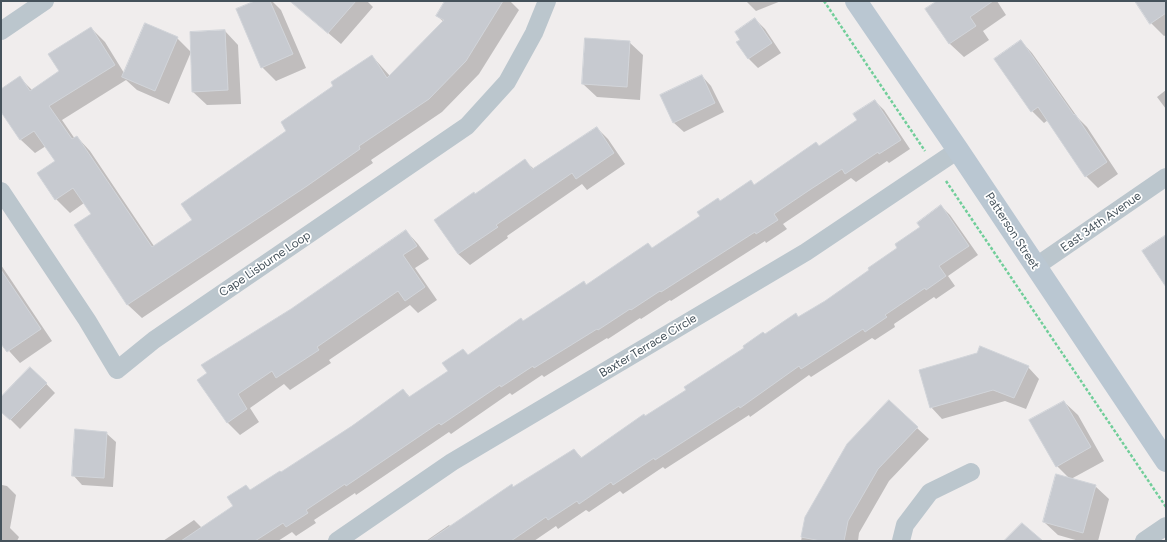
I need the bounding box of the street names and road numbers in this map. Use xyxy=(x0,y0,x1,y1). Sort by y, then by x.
street label: East 34th Avenue xyxy=(1058,189,1144,255)
street label: Patterson Street xyxy=(982,190,1042,272)
street label: Cape Lisburne Loop xyxy=(217,228,313,300)
street label: Baxter Terrace Circle xyxy=(597,311,699,381)

